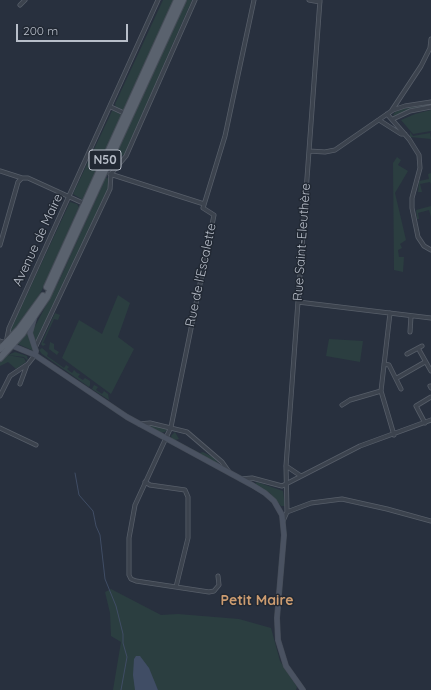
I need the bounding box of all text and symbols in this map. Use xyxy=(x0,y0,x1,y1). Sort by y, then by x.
scale bar xyxy=(18,16,130,42)
text: 200 m xyxy=(23,23,58,38)
road number: N50 xyxy=(89,150,121,170)
street label: Rue Saint-Eleuthère xyxy=(290,183,314,301)
street label: Avenue de Maire xyxy=(10,191,66,289)
street label: Rue de l'Escalette xyxy=(182,222,220,328)
district label: Petit Maire xyxy=(221,593,293,609)

